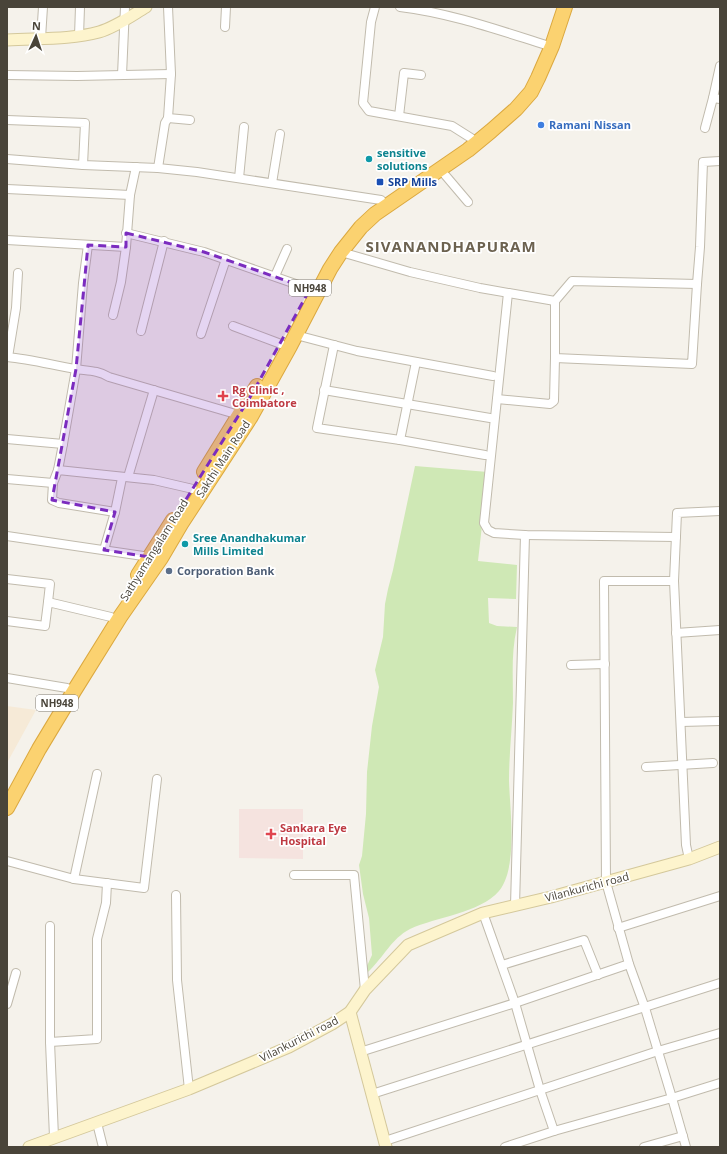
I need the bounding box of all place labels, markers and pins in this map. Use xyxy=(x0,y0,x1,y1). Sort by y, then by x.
place label: Ramani Nissan xyxy=(549,117,631,132)
marker: Ramani Nissan xyxy=(536,120,546,130)
place label: sensitive solutions xyxy=(377,145,428,173)
marker: sensitive solutions xyxy=(364,154,374,164)
place label: SRP Mills xyxy=(388,174,438,189)
marker: SRP Mills xyxy=(375,177,385,187)
place label: Rg Clinic , Coimbatore xyxy=(232,382,297,410)
marker: Rg Clinic , Coimbatore xyxy=(217,390,229,402)
place label: Sree Anandhakumar Mills Limited xyxy=(193,530,306,558)
marker: Sree Anandhakumar Mills Limited xyxy=(180,539,190,549)
place label: Corporation Bank xyxy=(177,563,275,578)
marker: Corporation Bank xyxy=(164,566,174,576)
place label: Sankara Eye Hospital xyxy=(280,820,347,848)
marker: Sankara Eye Hospital xyxy=(265,828,277,840)

